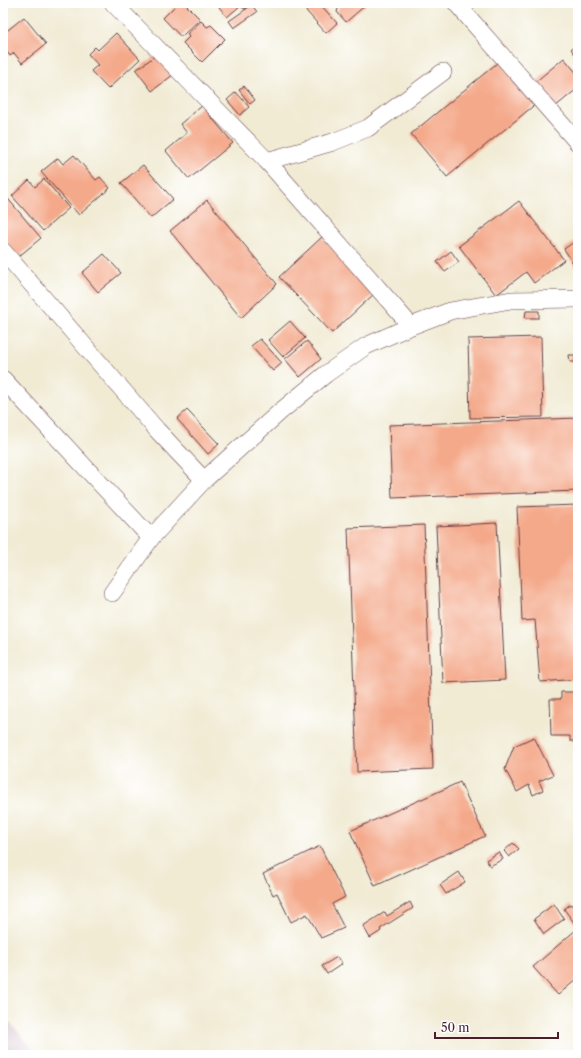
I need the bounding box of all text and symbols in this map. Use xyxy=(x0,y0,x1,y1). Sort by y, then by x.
scale bar xyxy=(435,1014,558,1040)
text: 50 m xyxy=(441,1020,470,1035)

